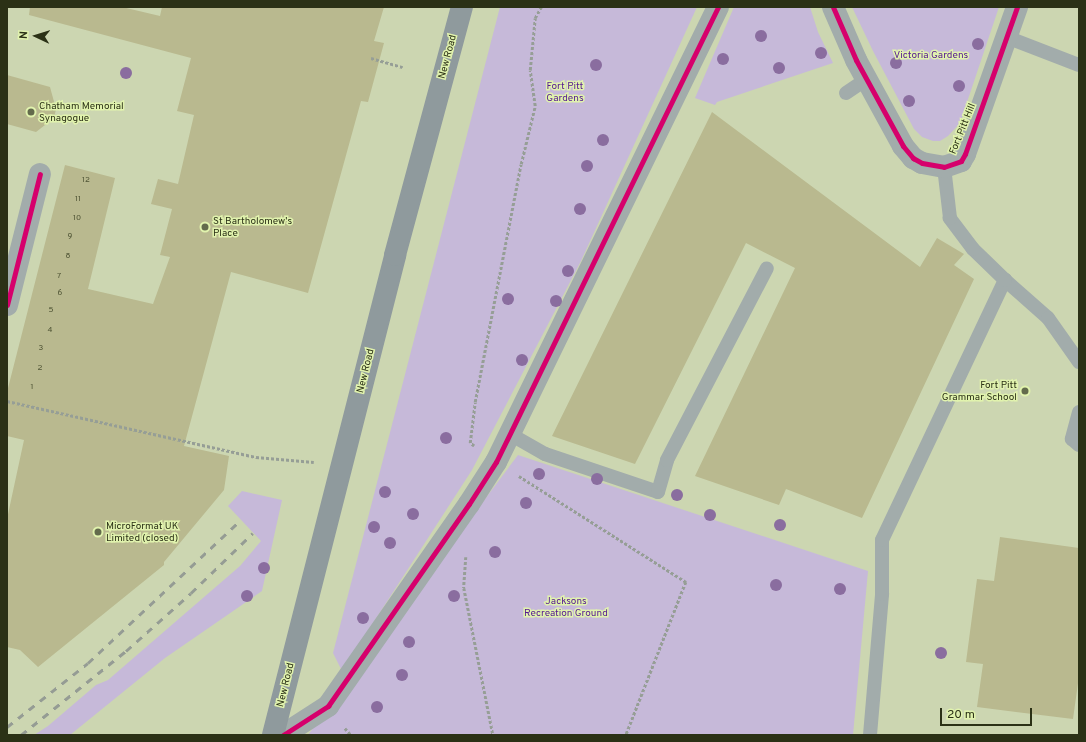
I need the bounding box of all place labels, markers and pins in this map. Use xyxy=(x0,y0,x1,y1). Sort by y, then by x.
place label: Chatham Memorial Synagogue xyxy=(39,100,124,124)
marker: Chatham Memorial Synagogue xyxy=(26,107,36,117)
place label: St Bartholomew's Place xyxy=(213,215,292,238)
marker: St Bartholomew's Place xyxy=(200,222,210,232)
place label: Fort Pitt Grammar School xyxy=(942,379,1017,402)
marker: Fort Pitt Grammar School xyxy=(1020,386,1030,396)
place label: MicroFormat UK Limited (closed) xyxy=(106,520,178,544)
marker: MicroFormat UK Limited (closed) xyxy=(93,527,103,537)

